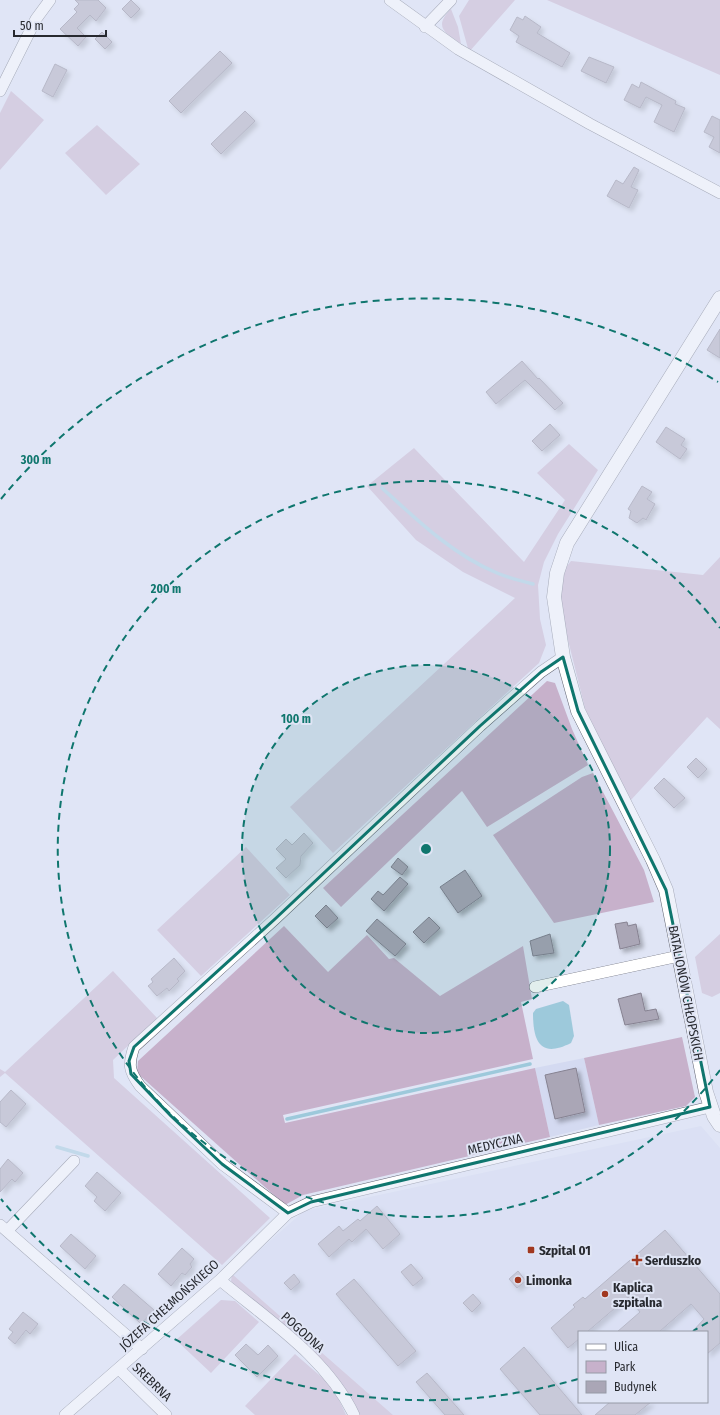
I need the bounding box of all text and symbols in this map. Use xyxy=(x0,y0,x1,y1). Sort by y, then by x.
scale bar xyxy=(14,12,106,38)
text: 50 m xyxy=(20,19,44,33)
text: 300 m xyxy=(20,453,51,467)
text: 200 m xyxy=(150,582,181,596)
text: 100 m xyxy=(281,712,311,726)
centre of rings xyxy=(419,842,433,856)
street label: BATALIONÓW CHŁOPSKICH xyxy=(666,924,706,1062)
street label: MEDYCZNA xyxy=(466,1130,524,1158)
place label: Szpital 01 xyxy=(539,1243,591,1258)
marker: Szpital 01 xyxy=(526,1245,536,1255)
place label: Serduszko xyxy=(645,1253,701,1268)
marker: Serduszko xyxy=(632,1255,642,1265)
street label: JÓZEFA CHEŁMOŃSKIEGO xyxy=(116,1256,222,1354)
place label: Limonka xyxy=(526,1273,573,1288)
marker: Limonka xyxy=(513,1275,523,1285)
place label: Kaplica szpitalna xyxy=(613,1280,663,1310)
marker: Kaplica szpitalna xyxy=(600,1289,610,1299)
street label: POGODNA xyxy=(278,1309,328,1355)
legend xyxy=(578,1331,708,1403)
text: Ulica xyxy=(614,1340,638,1354)
street label: SREBRNA xyxy=(129,1360,175,1404)
text: Park xyxy=(614,1360,636,1374)
text: Budynek xyxy=(614,1380,657,1394)

